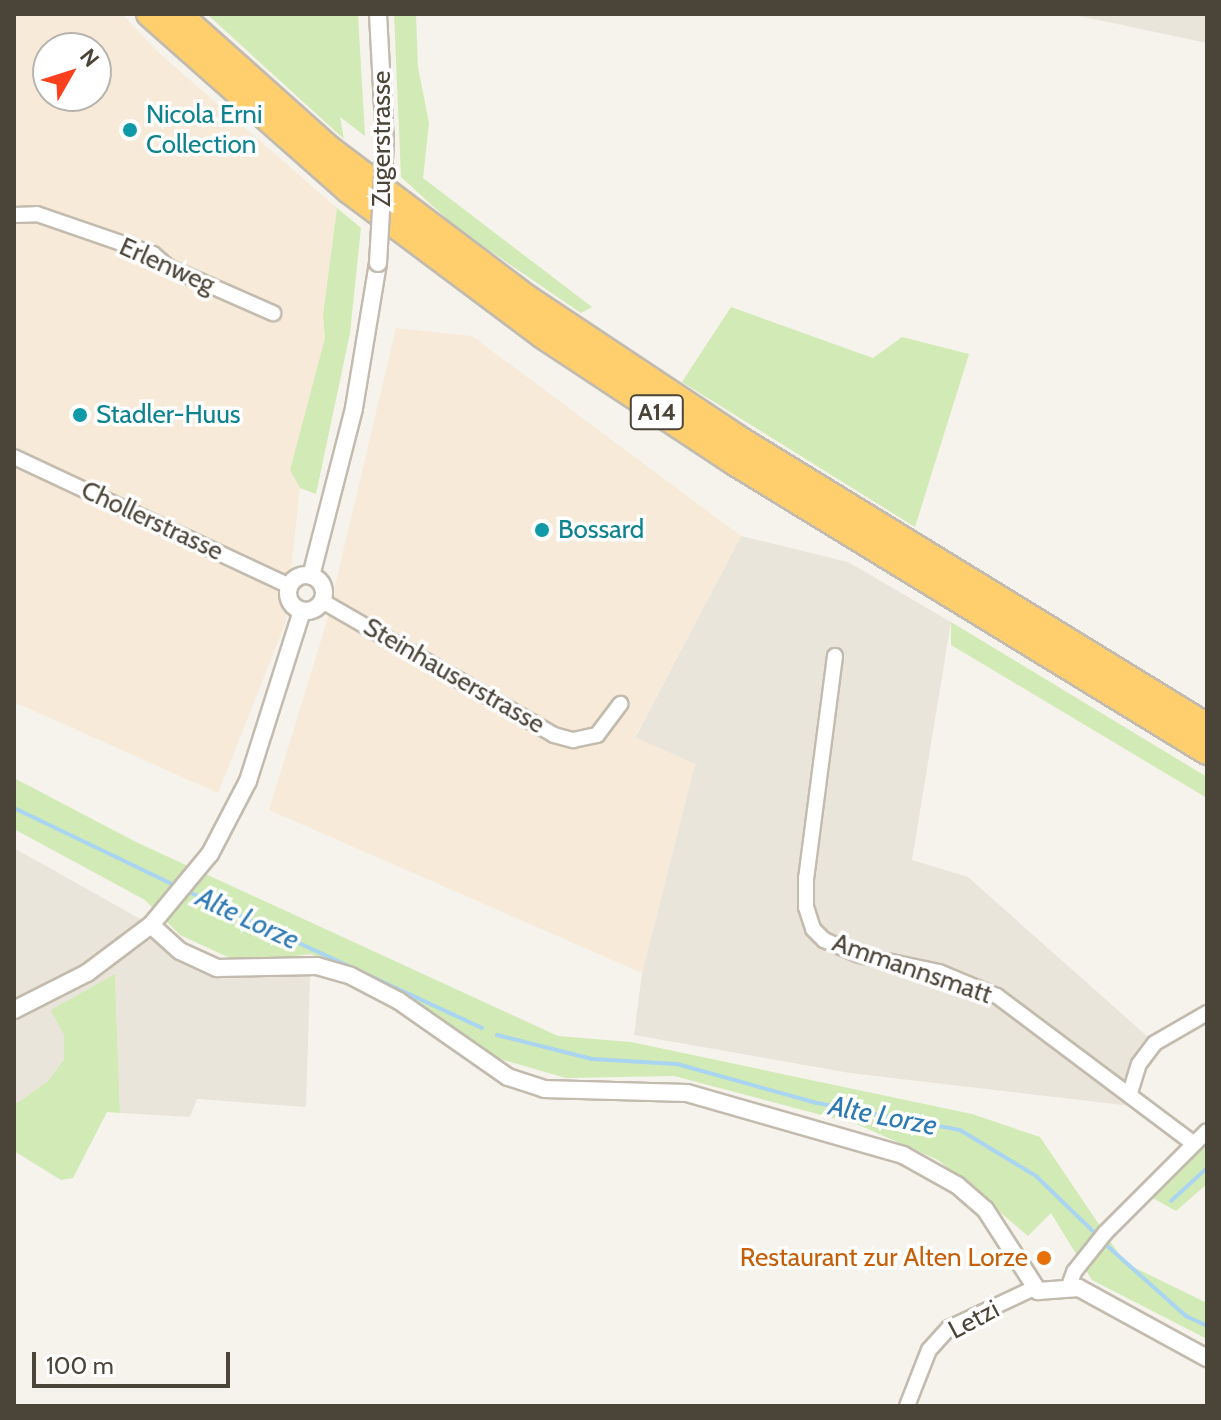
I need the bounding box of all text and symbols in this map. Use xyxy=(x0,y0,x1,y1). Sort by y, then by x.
north arrow xyxy=(32,32,112,112)
text: N xyxy=(74,43,105,72)
street label: Zugerstrasse xyxy=(366,71,398,207)
place label: Nicola Erni Collection xyxy=(146,99,262,160)
marker: Nicola Erni Collection xyxy=(121,121,139,139)
street label: Erlenweg xyxy=(115,231,219,301)
road number: A14 xyxy=(629,392,685,432)
place label: Stadler-Huus xyxy=(96,399,241,431)
marker: Stadler-Huus xyxy=(71,406,89,424)
street label: Chollerstrasse xyxy=(76,475,228,567)
place label: Bossard xyxy=(558,514,644,546)
marker: Bossard xyxy=(533,521,551,539)
street label: Steinhauserstrasse xyxy=(358,611,550,741)
water label: Alte Lorze xyxy=(191,880,305,956)
street label: Ammannsmatt xyxy=(828,927,996,1011)
water label: Alte Lorze xyxy=(826,1088,940,1142)
place label: Restaurant zur Alten Lorze xyxy=(740,1242,1028,1274)
marker: Restaurant zur Alten Lorze xyxy=(1035,1249,1053,1267)
street label: Letzi xyxy=(943,1294,1005,1346)
scale bar xyxy=(36,1336,234,1386)
text: 100 m xyxy=(46,1351,114,1380)

